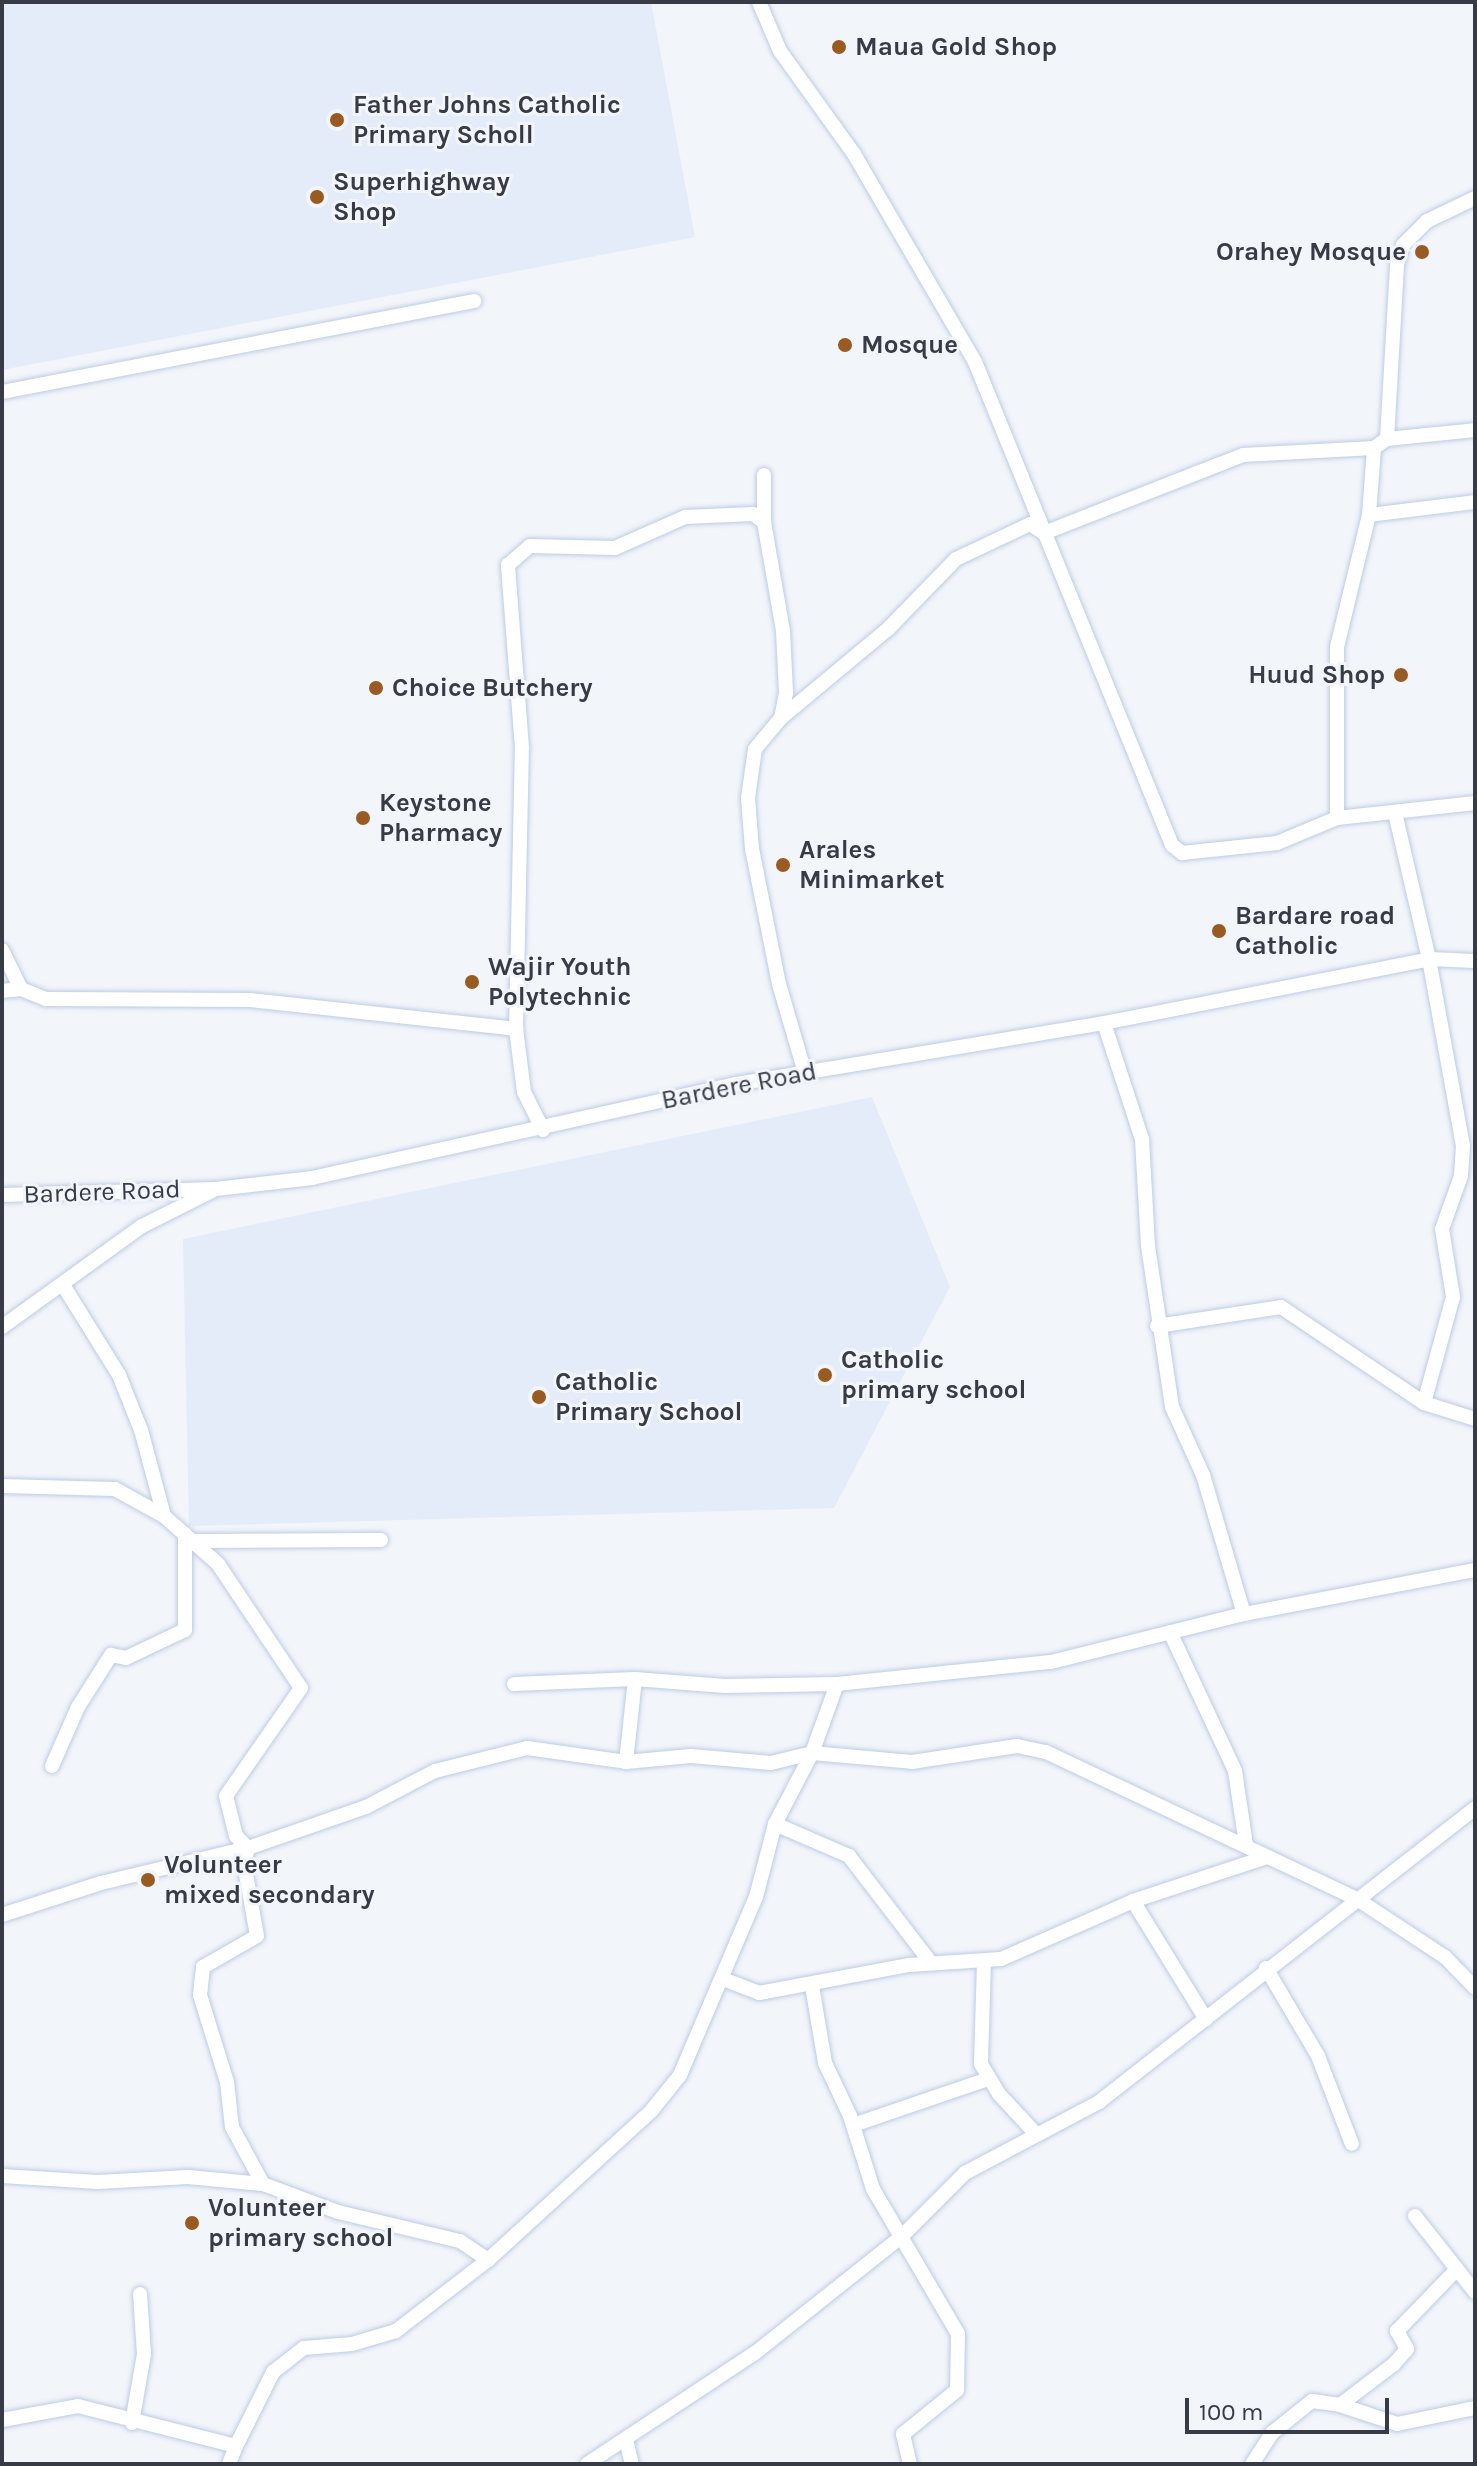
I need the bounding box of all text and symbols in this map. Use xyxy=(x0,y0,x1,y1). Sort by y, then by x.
place label: Maua Gold Shop xyxy=(855,31,1057,63)
marker: Maua Gold Shop xyxy=(830,38,848,56)
place label: Father Johns Catholic Primary Scholl xyxy=(353,89,621,150)
marker: Father Johns Catholic Primary Scholl xyxy=(328,111,346,129)
place label: Superhighway Shop xyxy=(333,166,510,228)
marker: Superhighway Shop xyxy=(308,188,326,206)
place label: Orahey Mosque xyxy=(1216,236,1406,268)
marker: Orahey Mosque xyxy=(1413,243,1431,261)
place label: Mosque xyxy=(861,329,958,361)
marker: Mosque xyxy=(836,336,854,354)
place label: Huud Shop xyxy=(1248,659,1385,691)
marker: Huud Shop xyxy=(1392,666,1410,684)
place label: Choice Butchery xyxy=(392,672,592,704)
marker: Choice Butchery xyxy=(367,679,385,697)
place label: Keystone Pharmacy xyxy=(379,787,502,848)
marker: Keystone Pharmacy xyxy=(354,809,372,827)
place label: Arales Minimarket xyxy=(799,834,944,896)
marker: Arales Minimarket xyxy=(774,856,792,874)
place label: Bardare road Catholic xyxy=(1235,900,1395,962)
marker: Bardare road Catholic xyxy=(1210,922,1228,940)
place label: Wajir Youth Polytechnic xyxy=(488,951,631,1012)
marker: Wajir Youth Polytechnic xyxy=(463,973,481,991)
street label: Bardere Road xyxy=(659,1056,819,1116)
street label: Bardere Road xyxy=(23,1174,181,1210)
place label: Catholic primary school xyxy=(841,1344,1026,1406)
place label: Catholic Primary School xyxy=(555,1366,742,1428)
marker: Catholic primary school xyxy=(816,1366,834,1384)
marker: Catholic Primary School xyxy=(530,1388,548,1406)
place label: Volunteer mixed secondary xyxy=(164,1849,375,1910)
marker: Volunteer mixed secondary xyxy=(139,1871,157,1889)
place label: Volunteer primary school xyxy=(208,2192,393,2254)
marker: Volunteer primary school xyxy=(183,2214,201,2232)
scale bar xyxy=(1189,2382,1393,2432)
text: 100 m xyxy=(1199,2398,1264,2426)

